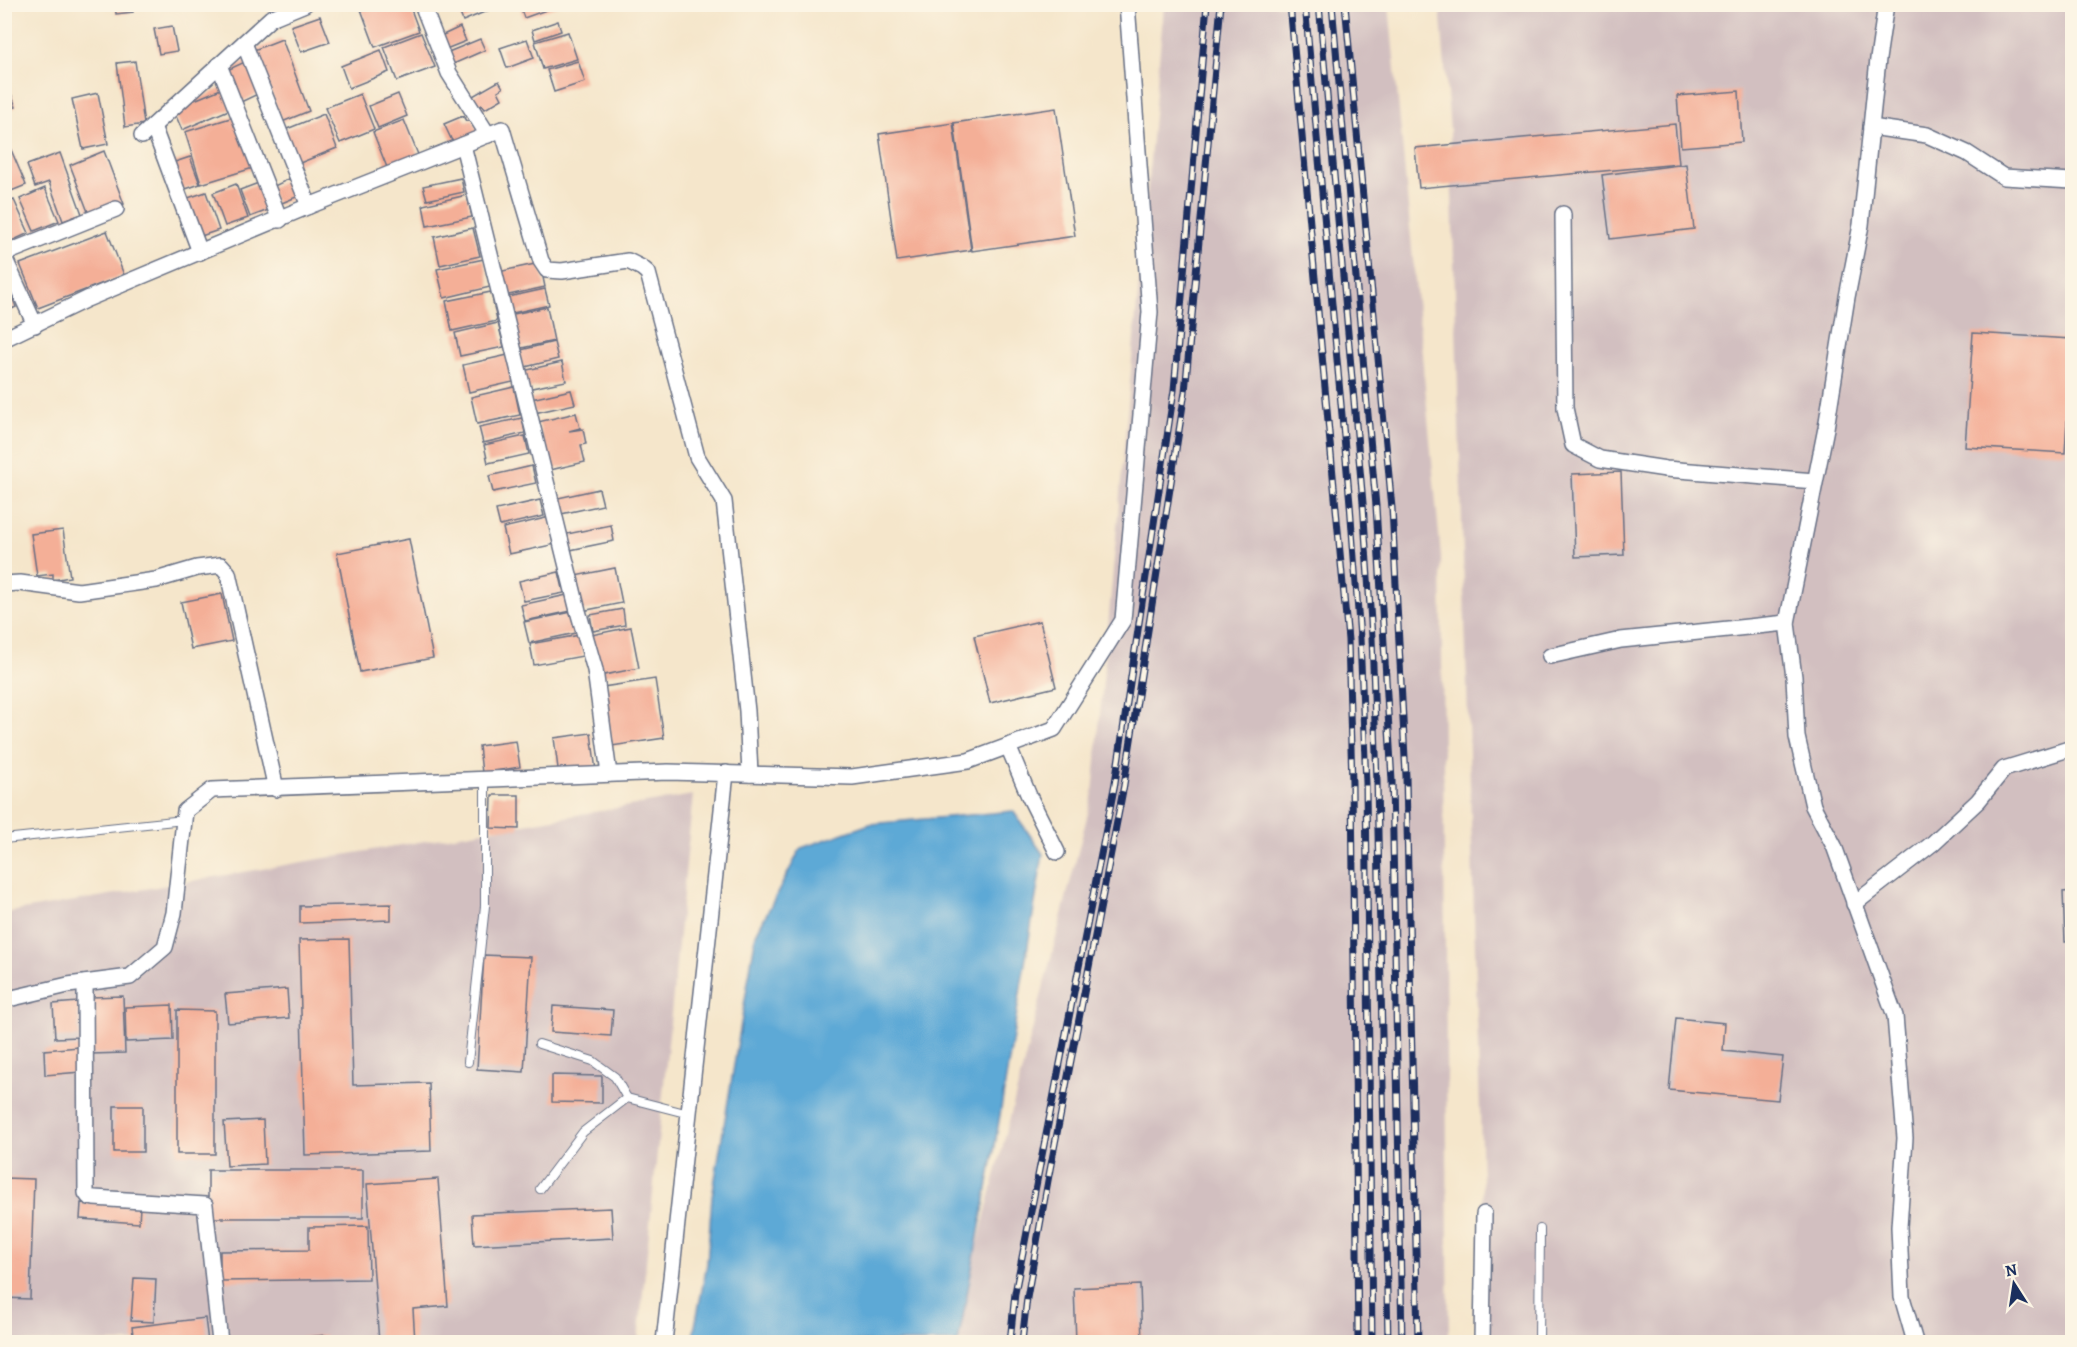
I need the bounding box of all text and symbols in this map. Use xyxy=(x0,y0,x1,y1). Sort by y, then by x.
north arrow xyxy=(1984,1254,2044,1314)
text: N xyxy=(2003,1258,2019,1282)

